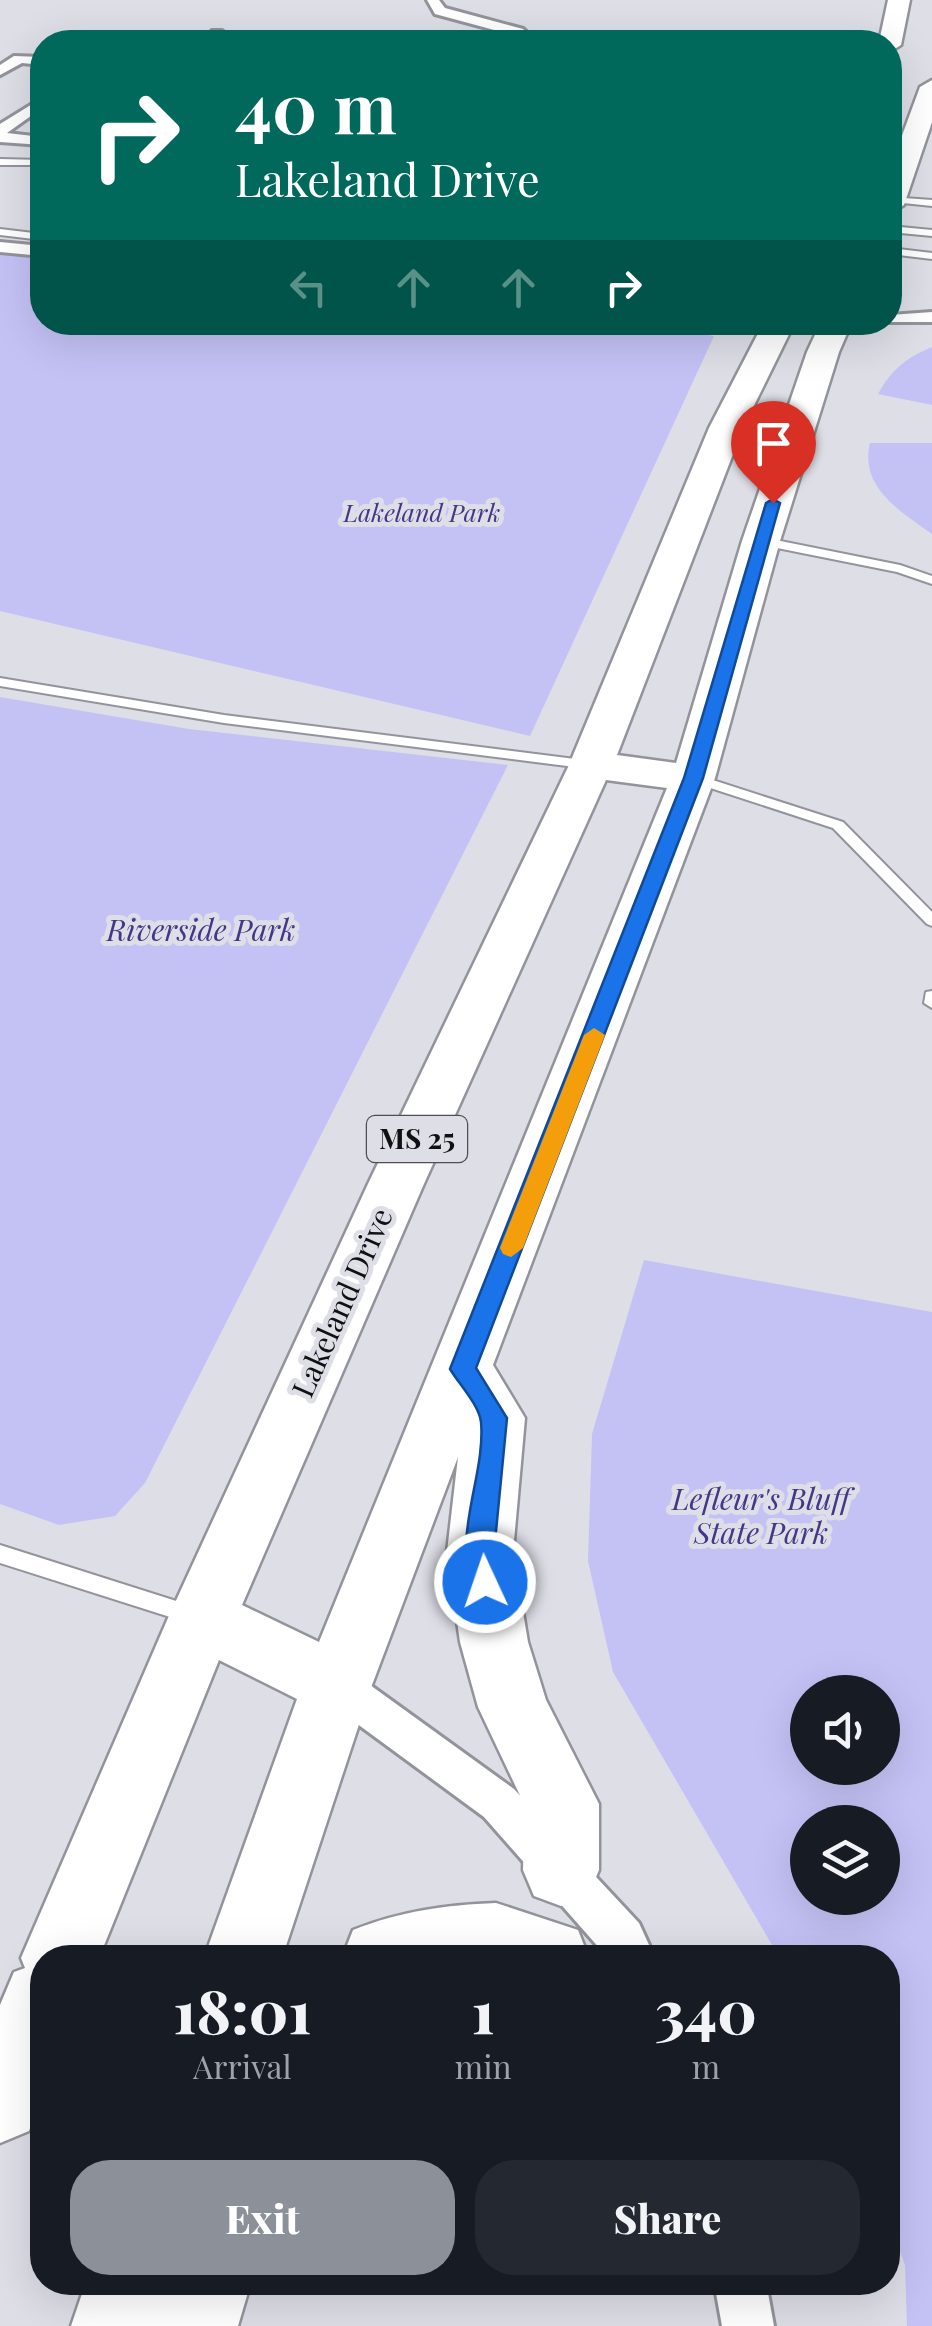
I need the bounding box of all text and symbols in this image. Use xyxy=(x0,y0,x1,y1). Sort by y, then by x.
text: 40 m xyxy=(235,58,397,152)
icon: right xyxy=(70,70,200,200)
text: Lakeland Drive xyxy=(235,148,540,208)
icon: left xyxy=(281,260,336,315)
icon: ahead xyxy=(386,260,441,315)
icon: ahead xyxy=(491,260,546,315)
icon: right xyxy=(596,260,651,315)
pin xyxy=(731,401,816,504)
icon: arrive xyxy=(746,416,801,471)
park label: Lakeland Park xyxy=(343,495,501,528)
park label: Riverside Park xyxy=(105,909,296,949)
road number: MS 25 xyxy=(367,1116,467,1162)
street label: Lakeland Drive xyxy=(282,1201,401,1403)
park label: Lefleur's Bluff State Park xyxy=(670,1478,856,1552)
position arrow xyxy=(433,1530,537,1634)
map controls xyxy=(790,1675,900,1915)
button: sound xyxy=(790,1675,900,1785)
button: layers xyxy=(790,1805,900,1915)
text: 18:01 xyxy=(173,1969,312,2049)
text: 1 xyxy=(472,1969,495,2049)
text: 340 xyxy=(655,1969,757,2049)
text: Arrival xyxy=(193,2044,292,2087)
text: min xyxy=(455,2044,512,2087)
text: m xyxy=(692,2044,720,2087)
button: Exit xyxy=(70,2160,455,2275)
button: Share xyxy=(475,2160,860,2275)

